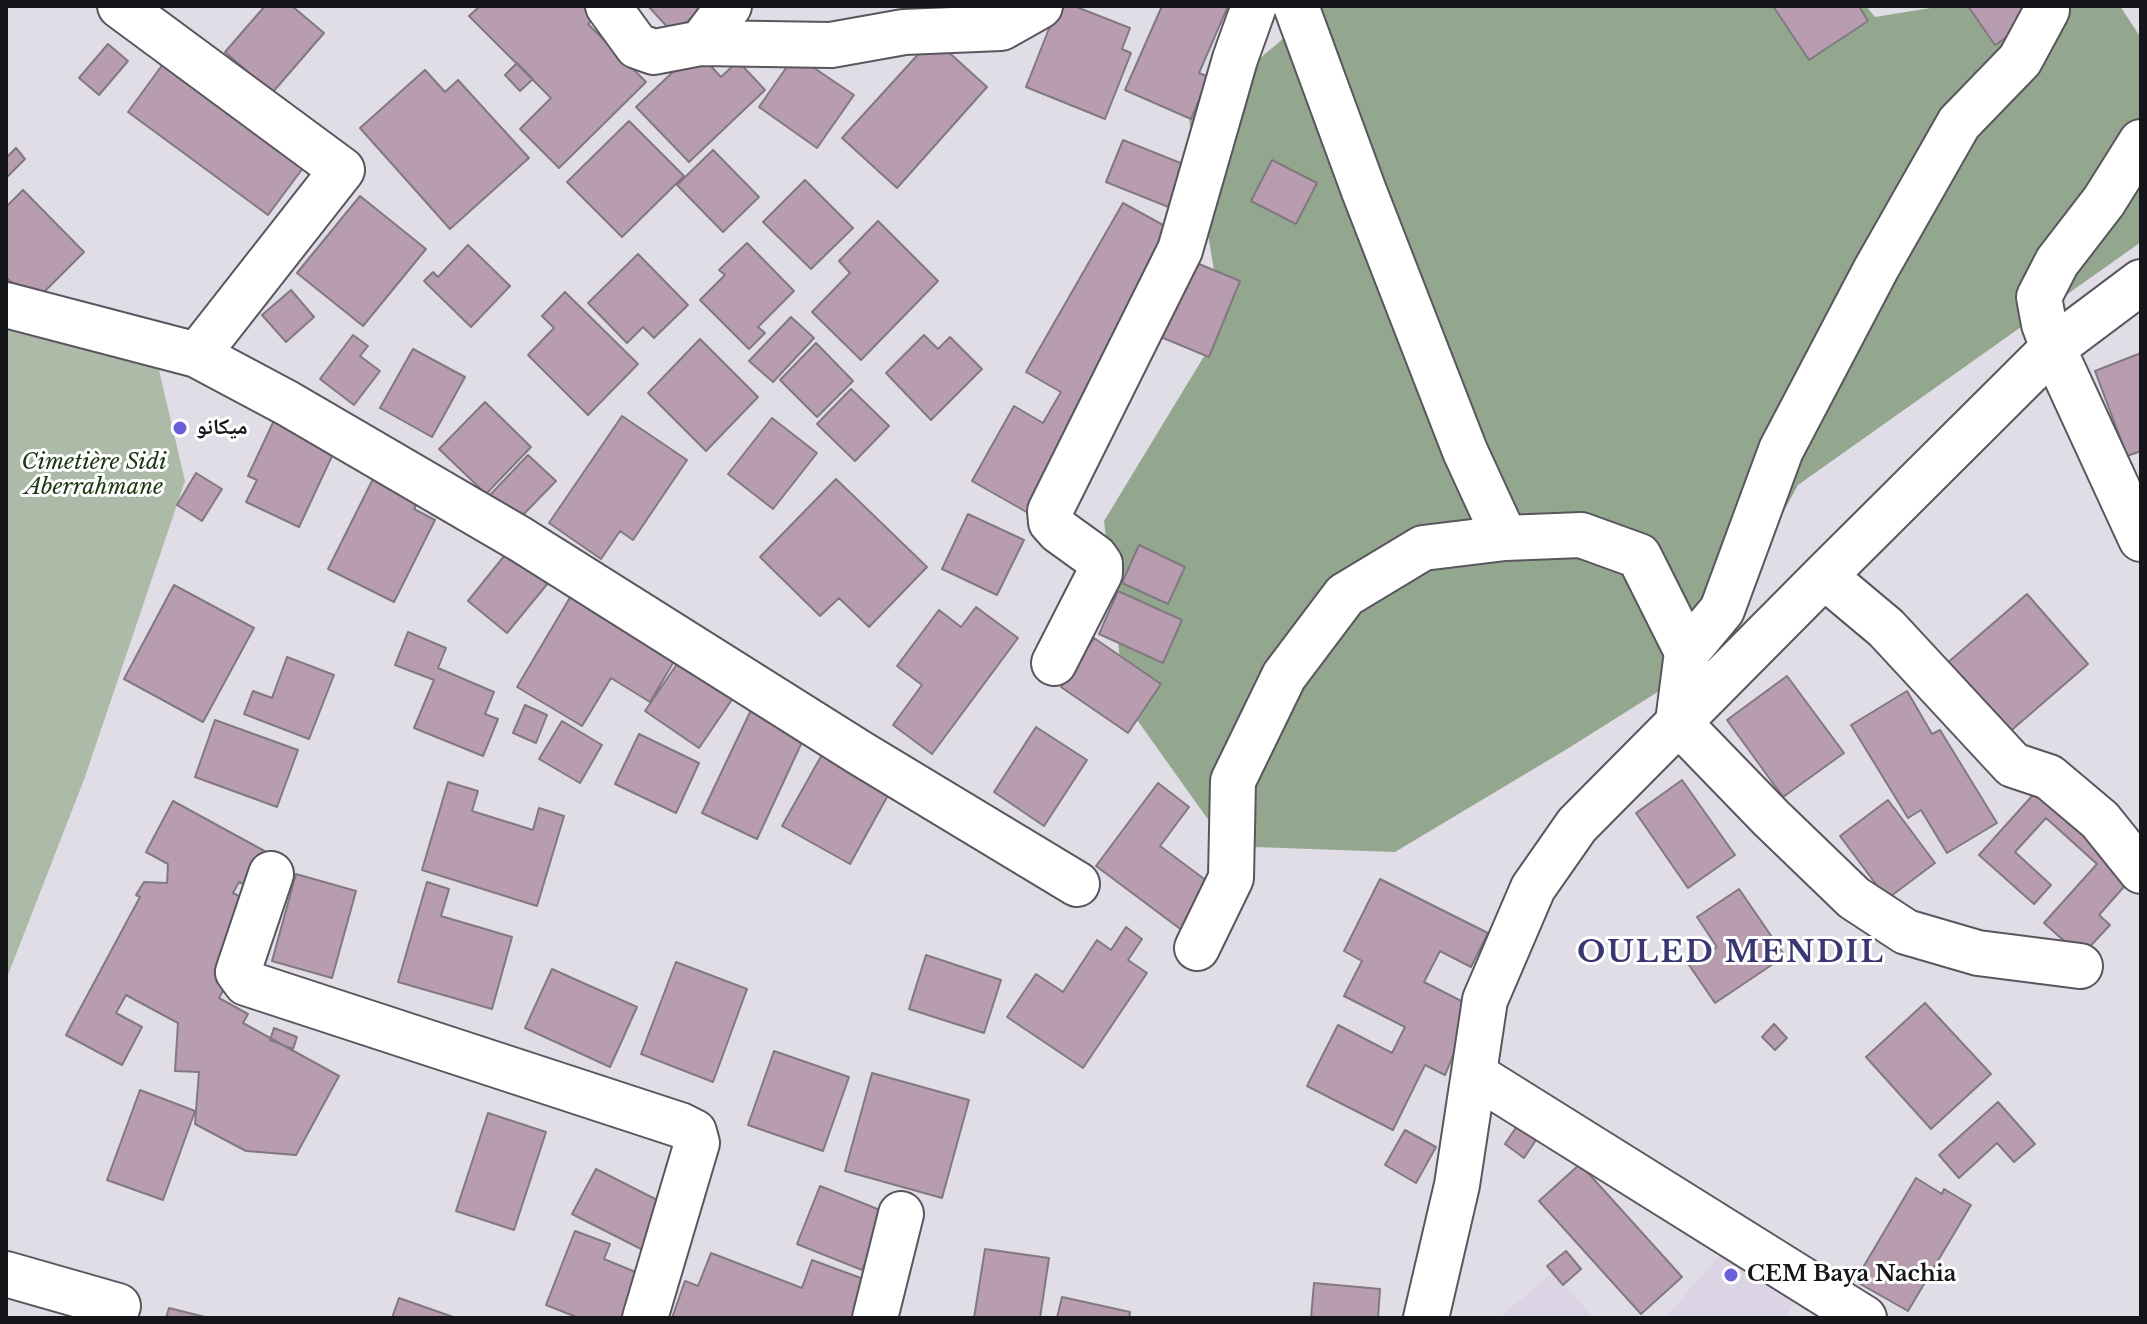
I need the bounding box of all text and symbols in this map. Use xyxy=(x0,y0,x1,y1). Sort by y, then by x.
place label: ميكانو xyxy=(196,415,248,441)
marker: ميكانو xyxy=(171,419,189,437)
park label: Cimetière Sidi Aberrahmane xyxy=(21,450,167,502)
district label: OULED MENDIL xyxy=(1577,936,1885,972)
place label: CEM Baya Nachia xyxy=(1747,1262,1956,1288)
marker: CEM Baya Nachia xyxy=(1722,1266,1740,1284)

